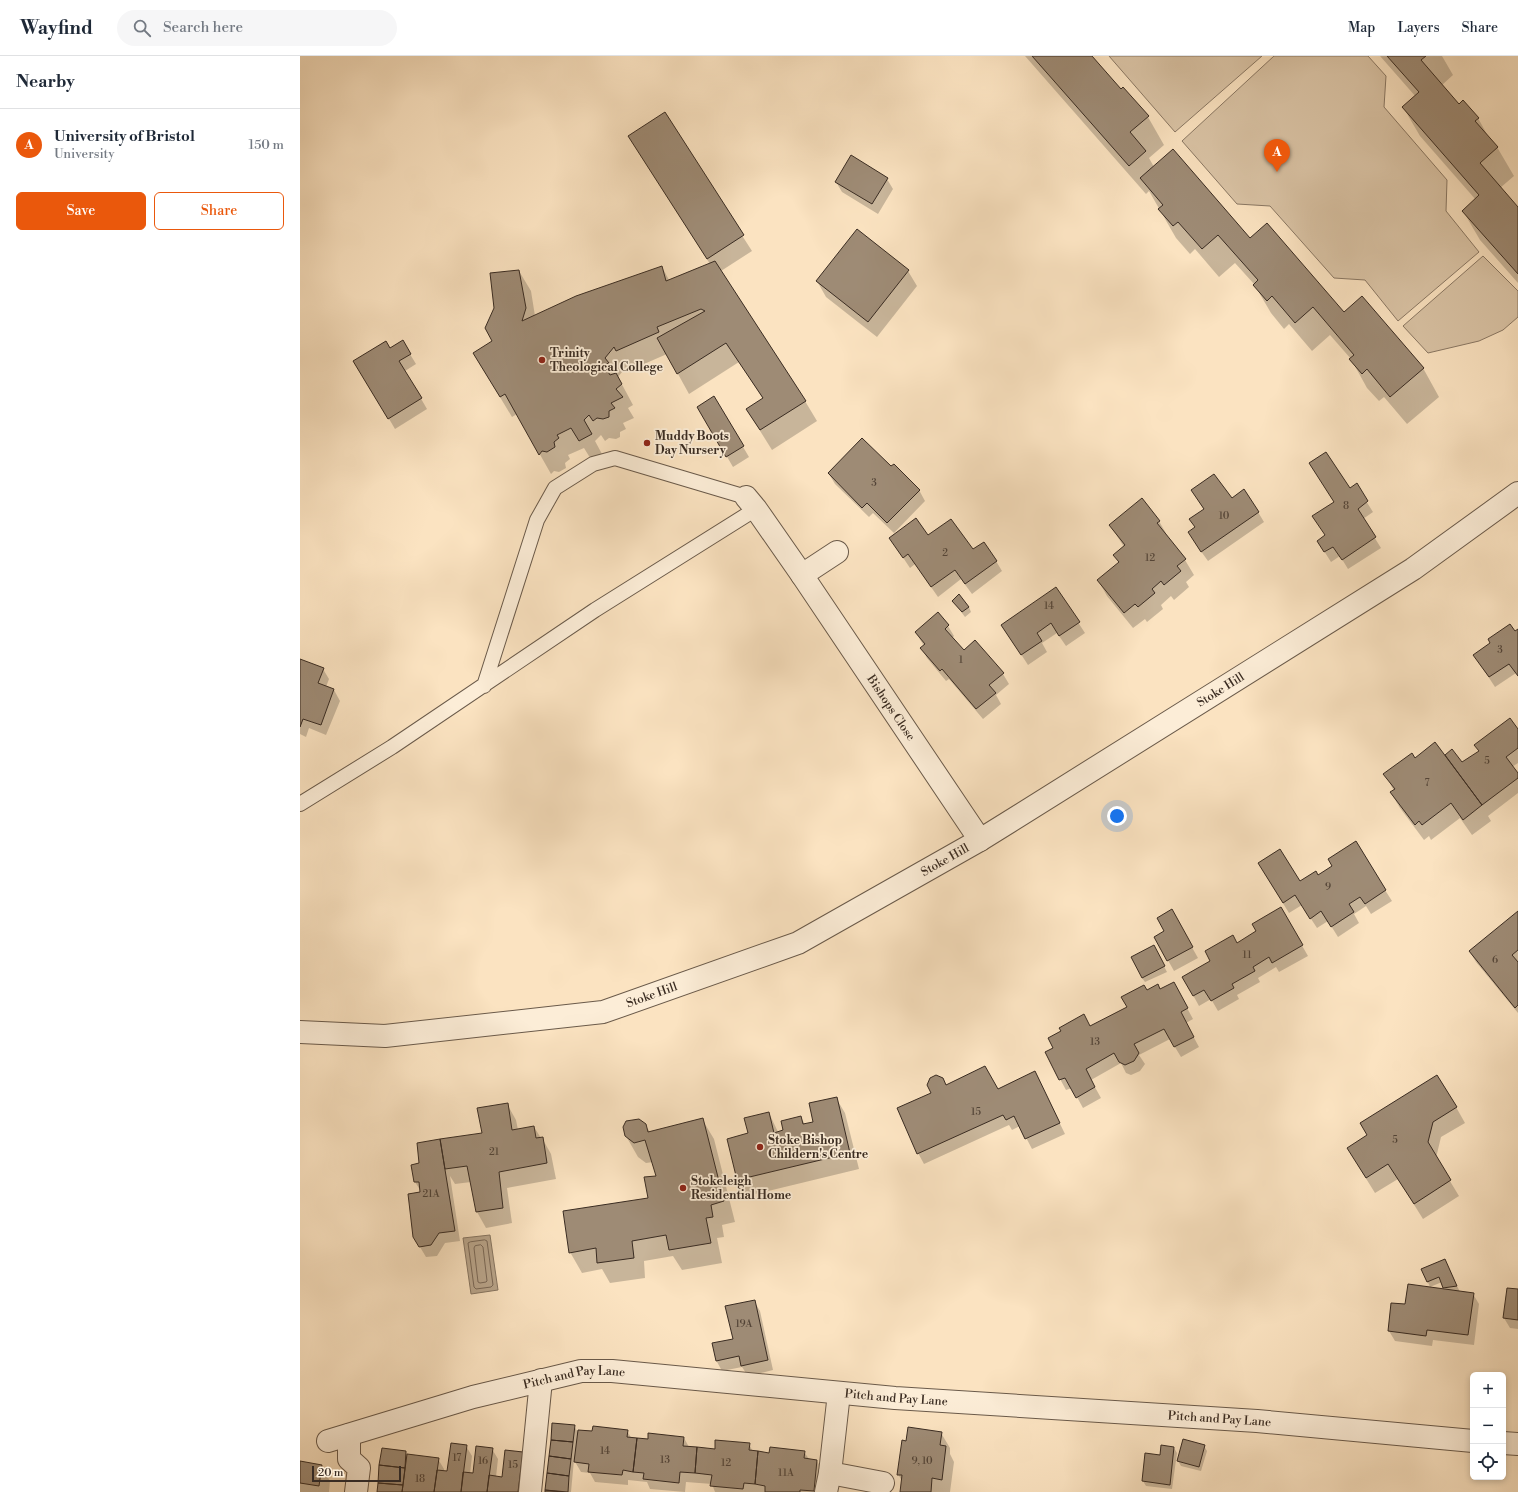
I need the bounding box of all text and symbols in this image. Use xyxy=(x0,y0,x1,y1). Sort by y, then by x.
search box xyxy=(117,10,397,46)
text: Wayfind xyxy=(20,16,93,40)
icon: search xyxy=(131,17,153,39)
text: Search here xyxy=(163,18,243,37)
text: Map xyxy=(1348,19,1375,37)
text: Layers xyxy=(1397,19,1440,37)
text: Share xyxy=(1462,19,1498,37)
text: Nearby xyxy=(16,71,75,93)
text: University of Bristol xyxy=(54,127,195,146)
text: A xyxy=(24,137,34,153)
text: 150 m xyxy=(249,137,284,153)
pin: A xyxy=(1264,139,1290,172)
text: University xyxy=(54,146,115,162)
button: Save xyxy=(16,192,146,230)
button: Share xyxy=(154,192,284,230)
place label: Trinity Theological College xyxy=(550,346,663,375)
marker: Trinity Theological College xyxy=(537,355,547,365)
place label: Muddy Boots Day Nursery xyxy=(655,429,729,458)
marker: Muddy Boots Day Nursery xyxy=(642,438,652,448)
house number: 3 xyxy=(871,477,877,489)
house number: 8 xyxy=(1343,500,1349,512)
house number: 10 xyxy=(1219,510,1230,522)
house number: 2 xyxy=(942,547,948,559)
house number: 12 xyxy=(1145,552,1155,564)
house number: 14 xyxy=(1044,600,1054,612)
house number: 3 xyxy=(1497,644,1503,656)
house number: 1 xyxy=(959,654,964,666)
street label: Stoke Hill xyxy=(1194,669,1248,710)
street label: Bishops Close xyxy=(863,671,918,744)
house number: 5 xyxy=(1484,755,1490,767)
house number: 7 xyxy=(1424,777,1430,789)
your location xyxy=(1107,806,1127,826)
street label: Stoke Hill xyxy=(918,840,972,880)
house number: 9 xyxy=(1325,881,1331,893)
house number: 11 xyxy=(1243,949,1252,961)
house number: 6 xyxy=(1492,954,1498,966)
street label: Stoke Hill xyxy=(624,979,680,1011)
house number: 13 xyxy=(1090,1036,1100,1048)
house number: 15 xyxy=(971,1106,981,1118)
place label: Stoke Bishop Childern's Centre xyxy=(768,1133,869,1162)
house number: 5 xyxy=(1392,1134,1398,1146)
marker: Stoke Bishop Childern's Centre xyxy=(755,1142,765,1152)
house number: 21 xyxy=(489,1146,500,1158)
place label: Stokeleigh Residential Home xyxy=(691,1174,792,1203)
marker: Stokeleigh Residential Home xyxy=(678,1183,688,1193)
house number: 21A xyxy=(423,1188,441,1200)
house number: 19A xyxy=(736,1318,754,1330)
street label: Pitch and Pay Lane xyxy=(522,1364,626,1393)
map controls xyxy=(1470,1372,1506,1480)
button: + xyxy=(1470,1372,1506,1408)
street label: Pitch and Pay Lane xyxy=(844,1386,948,1409)
street label: Pitch and Pay Lane xyxy=(1167,1408,1272,1430)
button: − xyxy=(1470,1408,1506,1444)
button: locate xyxy=(1470,1444,1506,1480)
house number: 14 xyxy=(600,1445,610,1457)
house number: 17 xyxy=(453,1452,461,1464)
house number: 13 xyxy=(660,1454,670,1466)
house number: 16 xyxy=(478,1455,488,1467)
house number: 9, 10 xyxy=(911,1455,933,1467)
house number: 12 xyxy=(721,1457,731,1469)
house number: 15 xyxy=(508,1459,518,1471)
scale bar xyxy=(312,1464,401,1483)
text: 20 m xyxy=(318,1466,343,1480)
house number: 11A xyxy=(778,1467,795,1479)
house number: 18 xyxy=(415,1473,425,1485)

